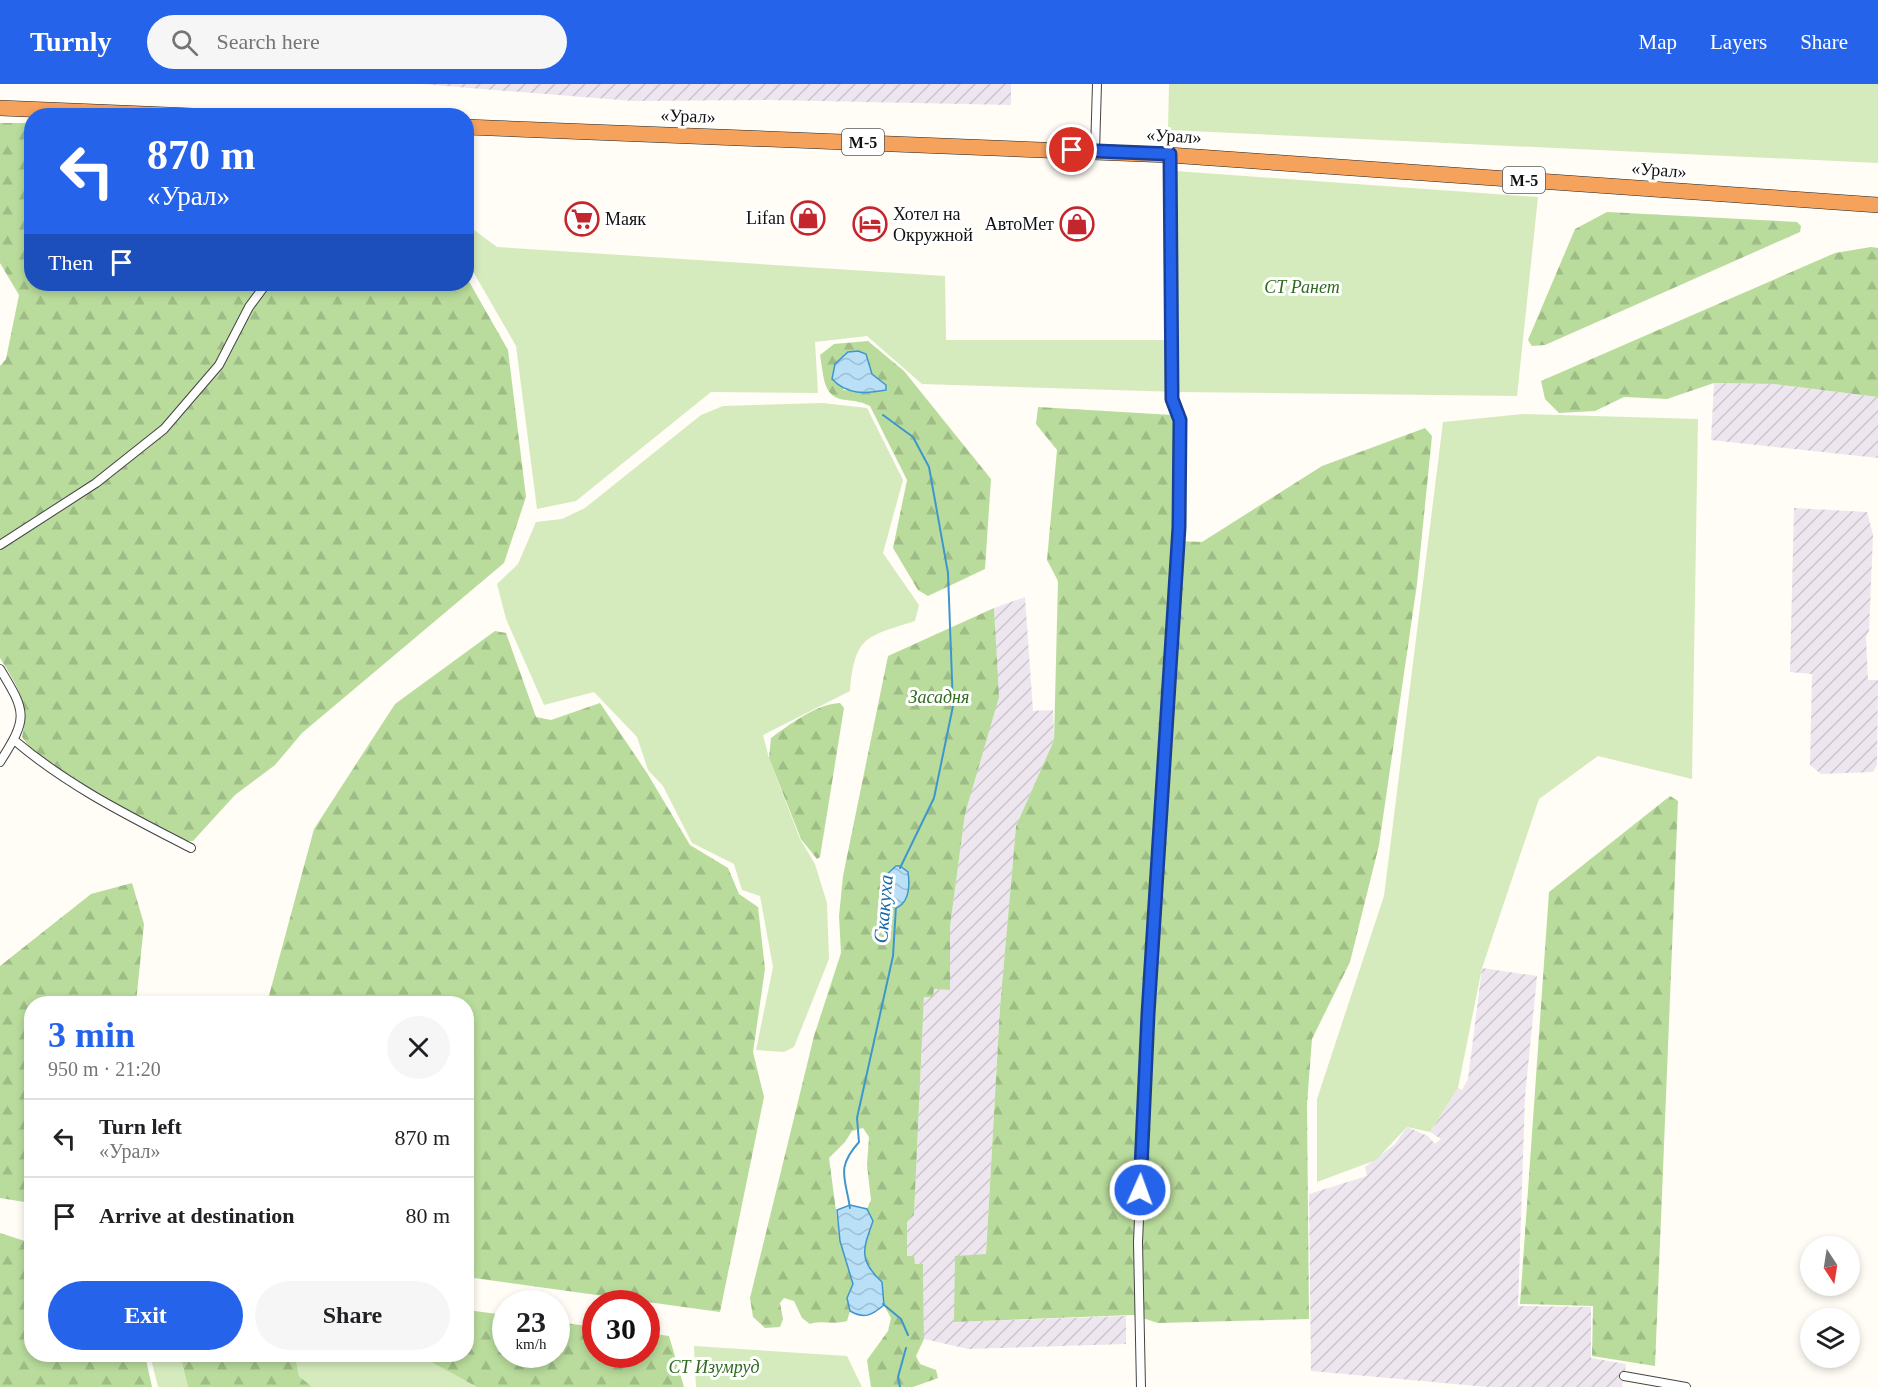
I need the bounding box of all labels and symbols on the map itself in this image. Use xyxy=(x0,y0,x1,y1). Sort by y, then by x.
street label: «Урал» xyxy=(660,105,716,127)
pin xyxy=(1046,124,1097,175)
street label: «Урал» xyxy=(1146,125,1202,147)
road number: М-5 xyxy=(842,129,884,155)
street label: «Урал» xyxy=(1631,158,1687,182)
road number: М-5 xyxy=(1503,167,1545,193)
shop icon: Lifan xyxy=(790,200,826,236)
supermarket icon: Маяк xyxy=(564,201,600,237)
place label: Хотел на Окружной xyxy=(893,204,973,245)
hotel icon: Хотел на Окружной xyxy=(852,206,888,242)
shop icon: АвтоМет xyxy=(1059,206,1095,242)
place label: Lifan xyxy=(746,208,785,228)
place label: Маяк xyxy=(605,209,646,229)
place label: АвтоМет xyxy=(985,214,1054,234)
park label: СТ Ранет xyxy=(1264,277,1340,297)
park label: Засадня xyxy=(909,687,969,707)
water label: Скакуха xyxy=(869,874,898,944)
position arrow xyxy=(1108,1158,1172,1222)
north arrow xyxy=(1800,1236,1860,1296)
speed limit sign: 30 xyxy=(582,1290,660,1368)
park label: СТ Изумруд xyxy=(668,1357,760,1377)

